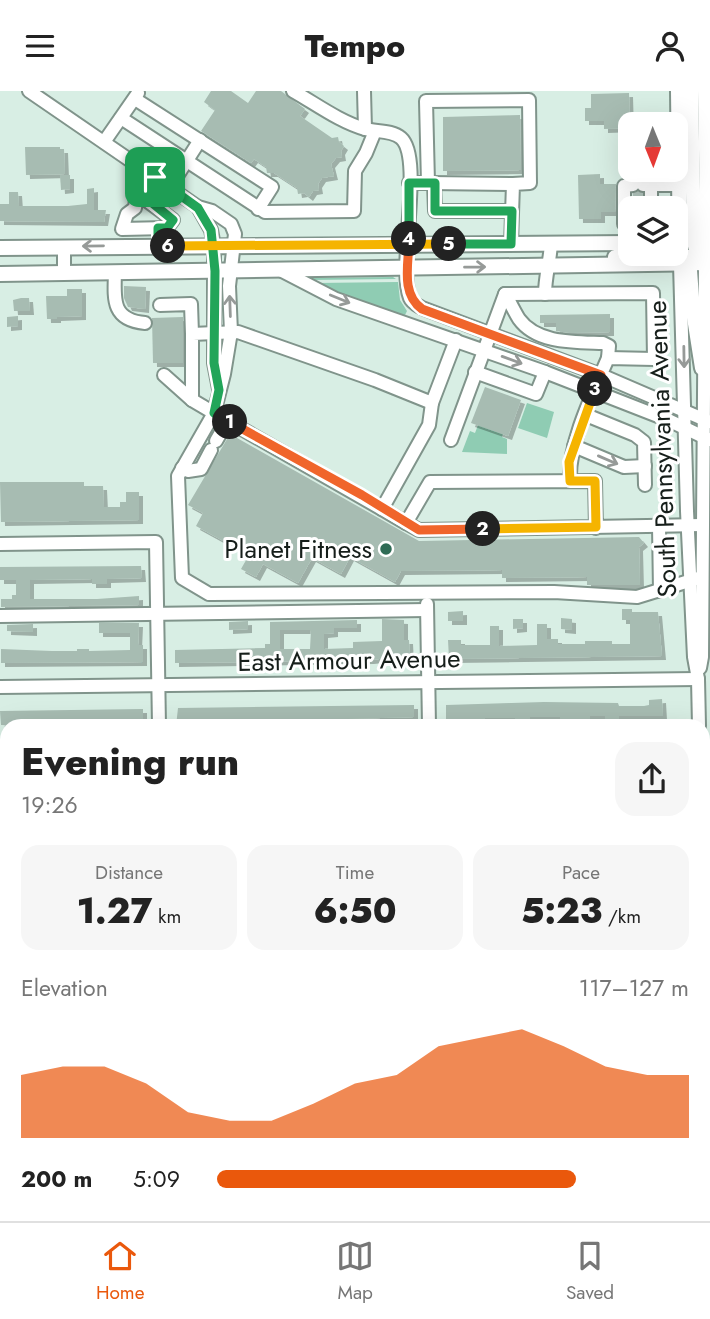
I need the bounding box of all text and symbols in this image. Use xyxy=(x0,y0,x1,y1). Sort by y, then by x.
text: Tempo xyxy=(305,23,405,69)
icon: menu xyxy=(21,27,59,65)
icon: person xyxy=(651,27,689,65)
north arrow xyxy=(618,112,688,182)
map controls xyxy=(618,112,688,266)
pin xyxy=(125,147,185,207)
icon: arrive xyxy=(136,158,174,196)
button: layers xyxy=(618,196,688,266)
pin: 4 xyxy=(392,221,426,257)
text: 4 xyxy=(402,225,415,252)
pin: 5 xyxy=(432,227,466,261)
pin: 6 xyxy=(150,229,186,263)
text: 5 xyxy=(442,230,455,257)
text: 6 xyxy=(161,232,174,259)
one-way arrow xyxy=(82,239,105,253)
one-way arrow xyxy=(464,261,487,274)
one-way arrow xyxy=(329,294,350,307)
one-way arrow xyxy=(223,295,237,318)
street label: South Pennsylvania Avenue xyxy=(638,300,686,598)
one-way arrow xyxy=(677,345,691,368)
one-way arrow xyxy=(500,355,522,367)
pin: 3 xyxy=(578,371,612,407)
text: 3 xyxy=(589,375,600,402)
pin: 1 xyxy=(212,405,247,439)
text: 1 xyxy=(225,408,234,435)
one-way arrow xyxy=(597,454,619,467)
pin: 2 xyxy=(466,511,500,547)
text: 2 xyxy=(476,515,489,542)
place label: Planet Fitness xyxy=(224,530,372,568)
marker: Planet Fitness xyxy=(378,541,394,557)
street label: East Armour Avenue xyxy=(237,639,461,681)
text: Evening run xyxy=(21,734,239,789)
button: share xyxy=(615,742,689,816)
text: 19:26 xyxy=(21,788,78,822)
text: Distance xyxy=(95,859,163,886)
text: Time xyxy=(336,859,374,886)
text: Pace xyxy=(562,859,600,886)
text: 1.27 xyxy=(77,886,152,936)
text: 6:50 xyxy=(313,886,397,936)
text: 5:23 xyxy=(521,886,602,936)
text: km xyxy=(152,903,181,930)
text: /km xyxy=(602,903,641,930)
text: Elevation xyxy=(21,971,108,1005)
text: 117–127 m xyxy=(579,971,689,1005)
text: 200 m xyxy=(21,1162,92,1196)
text: 5:09 xyxy=(133,1162,180,1196)
tab: Home xyxy=(96,1237,144,1306)
tab: Map xyxy=(336,1237,374,1306)
tab: Saved xyxy=(566,1237,614,1306)

